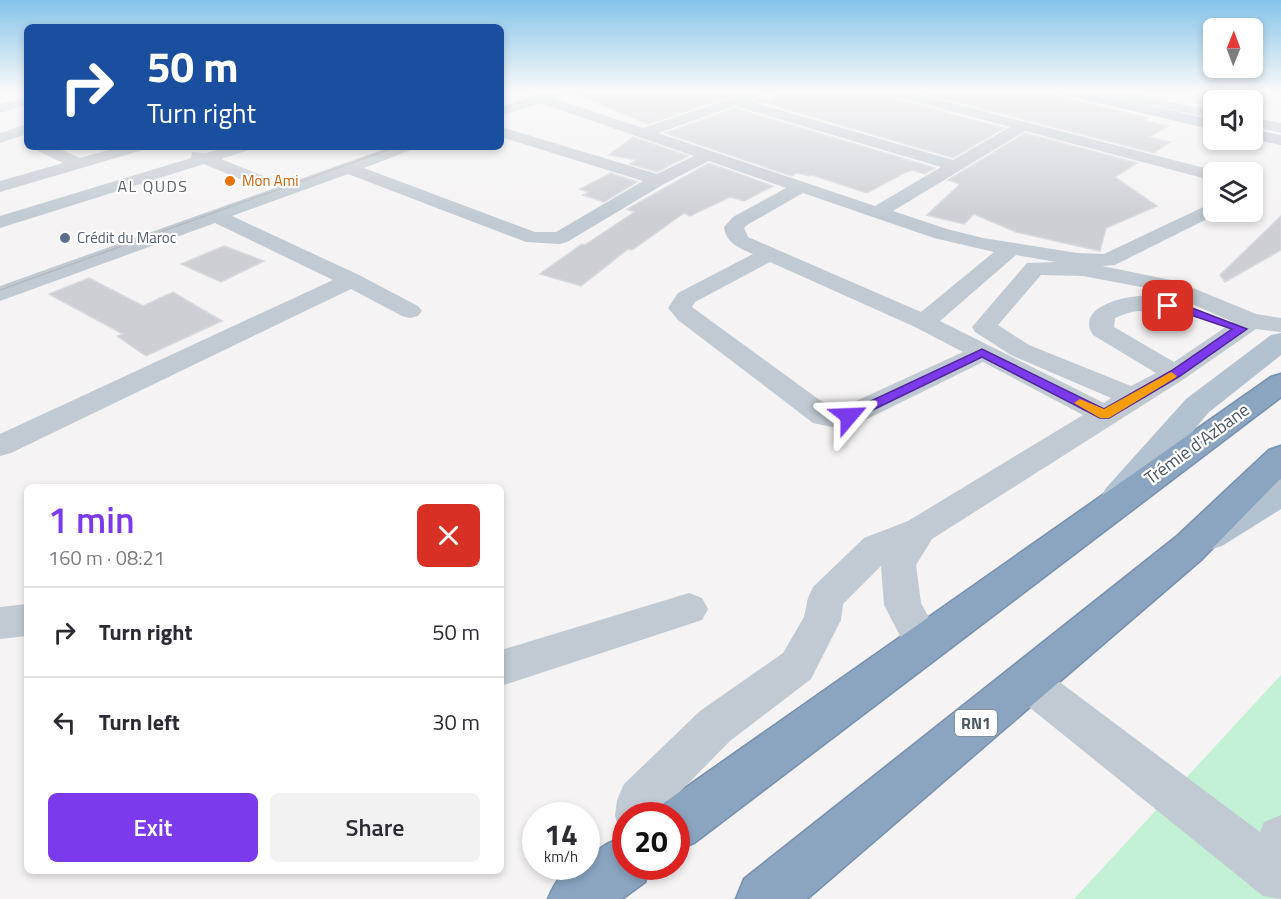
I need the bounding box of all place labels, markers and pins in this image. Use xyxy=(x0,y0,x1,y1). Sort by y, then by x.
place label: Mon Ami xyxy=(242,169,299,192)
marker: Mon Ami xyxy=(223,174,237,188)
place label: Crédit du Maroc xyxy=(77,226,176,249)
marker: Crédit du Maroc xyxy=(58,231,72,245)
pin xyxy=(1142,280,1193,331)

